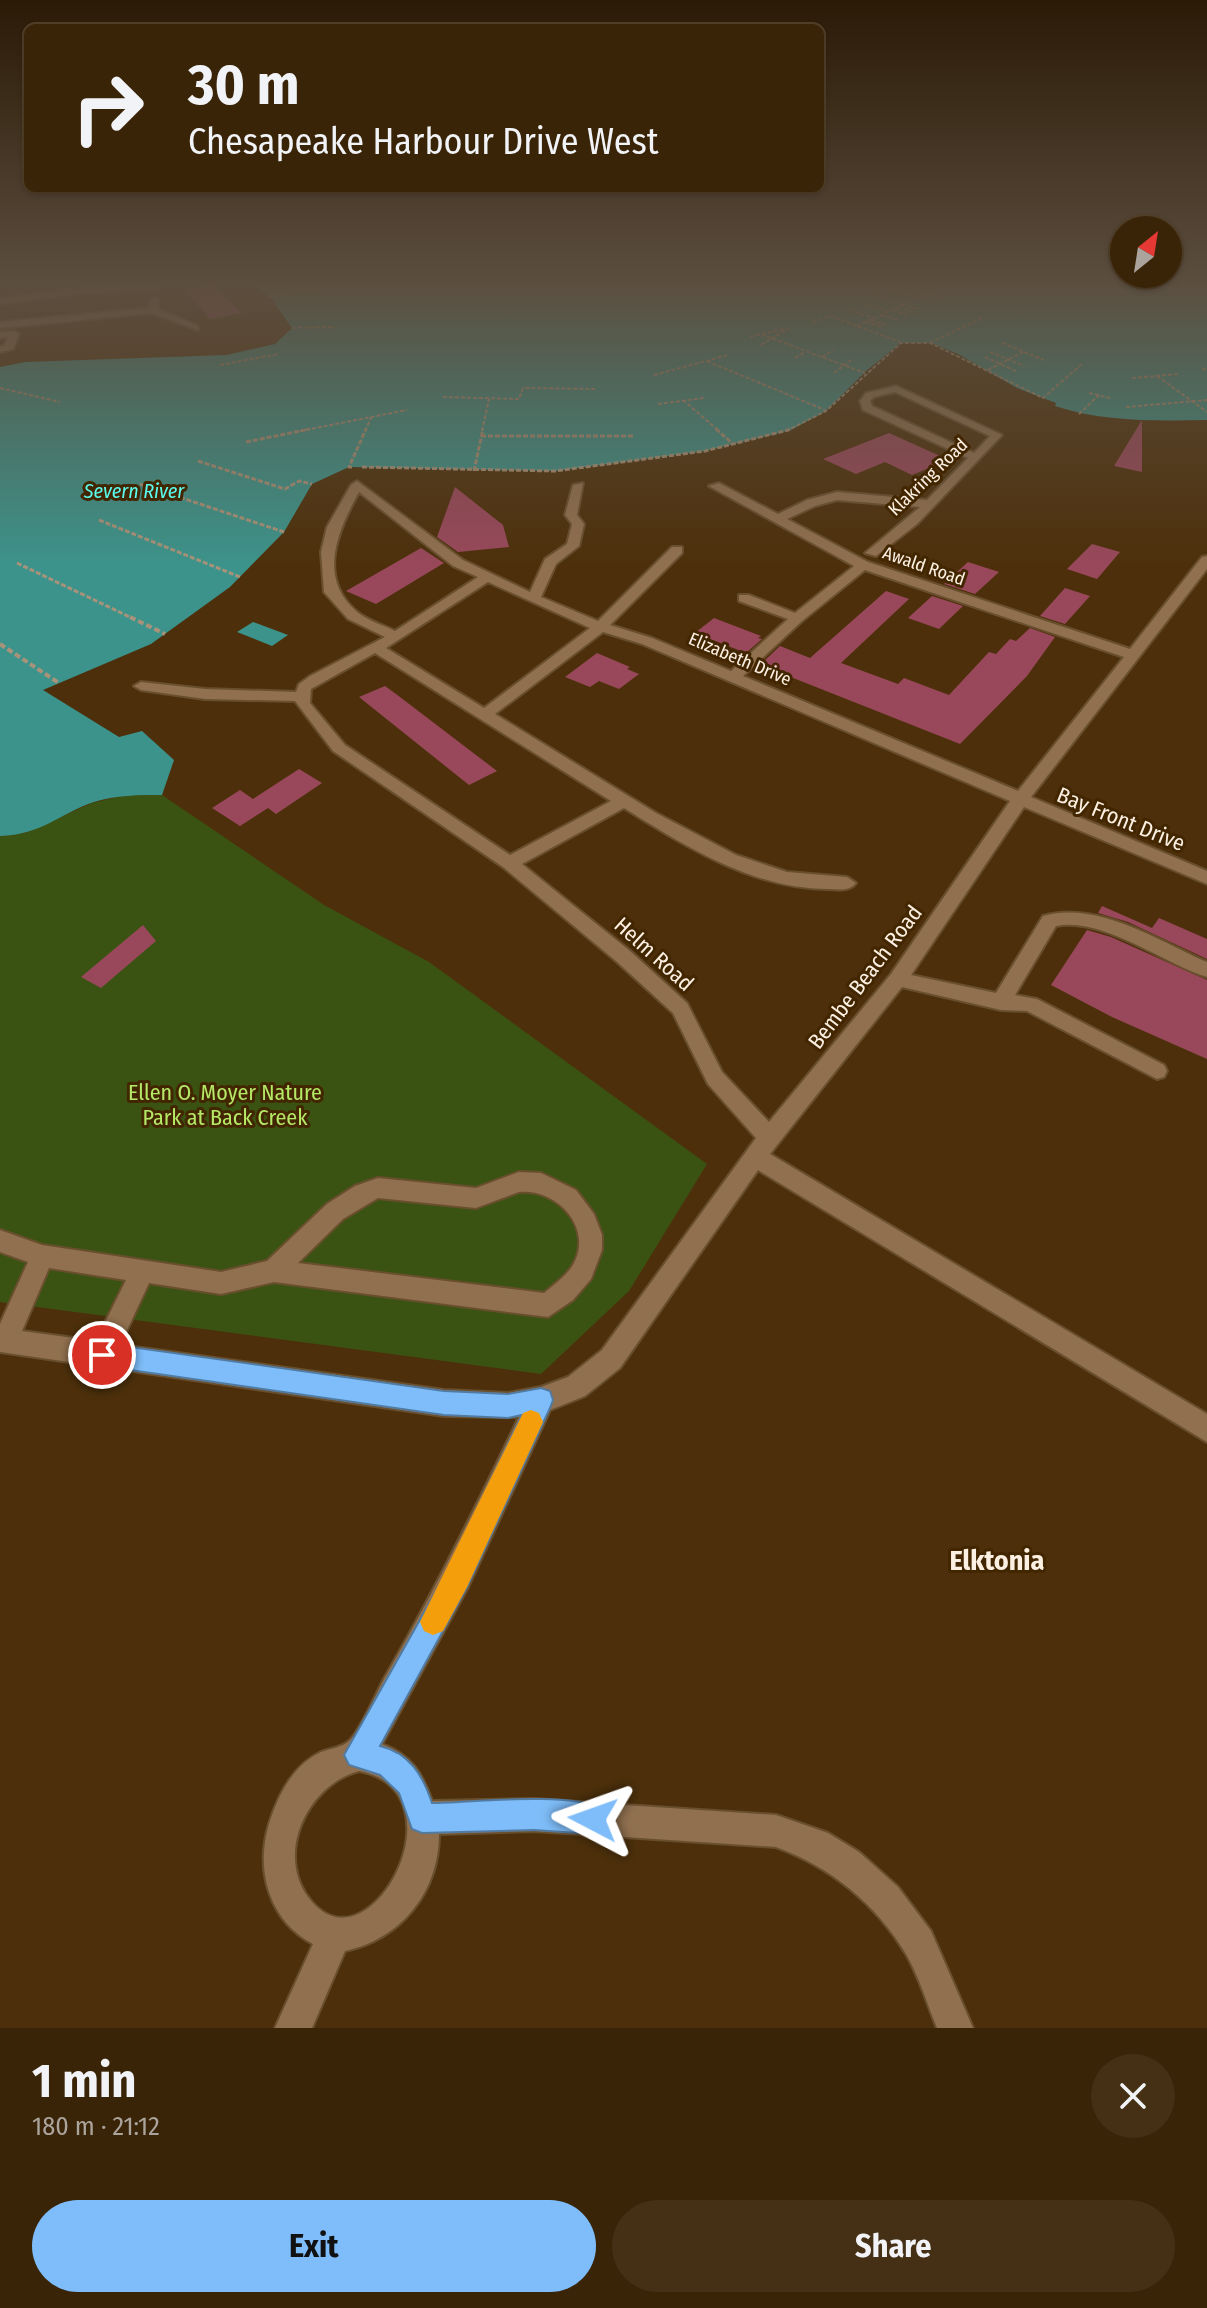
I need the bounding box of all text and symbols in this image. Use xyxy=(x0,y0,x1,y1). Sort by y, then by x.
text: 30 m xyxy=(188,52,299,119)
icon: right xyxy=(56,56,160,160)
text: Chesapeake Harbour Drive West xyxy=(188,120,659,164)
north arrow xyxy=(1110,216,1182,288)
map controls xyxy=(1110,216,1182,288)
street label: Klakring Road xyxy=(884,434,972,520)
water label: Severn River xyxy=(83,479,185,503)
street label: Awald Road xyxy=(880,542,968,590)
street label: Elizabeth Drive xyxy=(685,627,795,691)
street label: Bay Front Drive xyxy=(1053,781,1189,857)
street label: Bembe Beach Road xyxy=(802,900,928,1054)
street label: Helm Road xyxy=(609,911,699,997)
park label: Ellen O. Moyer Nature Park at Back Creek xyxy=(128,1079,322,1131)
pin xyxy=(68,1321,136,1389)
icon: arrive xyxy=(80,1333,124,1377)
district label: Elktonia xyxy=(949,1544,1045,1577)
position arrow xyxy=(551,1777,635,1861)
text: 1 min xyxy=(32,2052,137,2110)
button: close xyxy=(1091,2054,1175,2138)
text: 180 m · 21:12 xyxy=(32,2111,160,2142)
button: Exit xyxy=(32,2200,596,2292)
button: Share xyxy=(612,2200,1175,2292)

